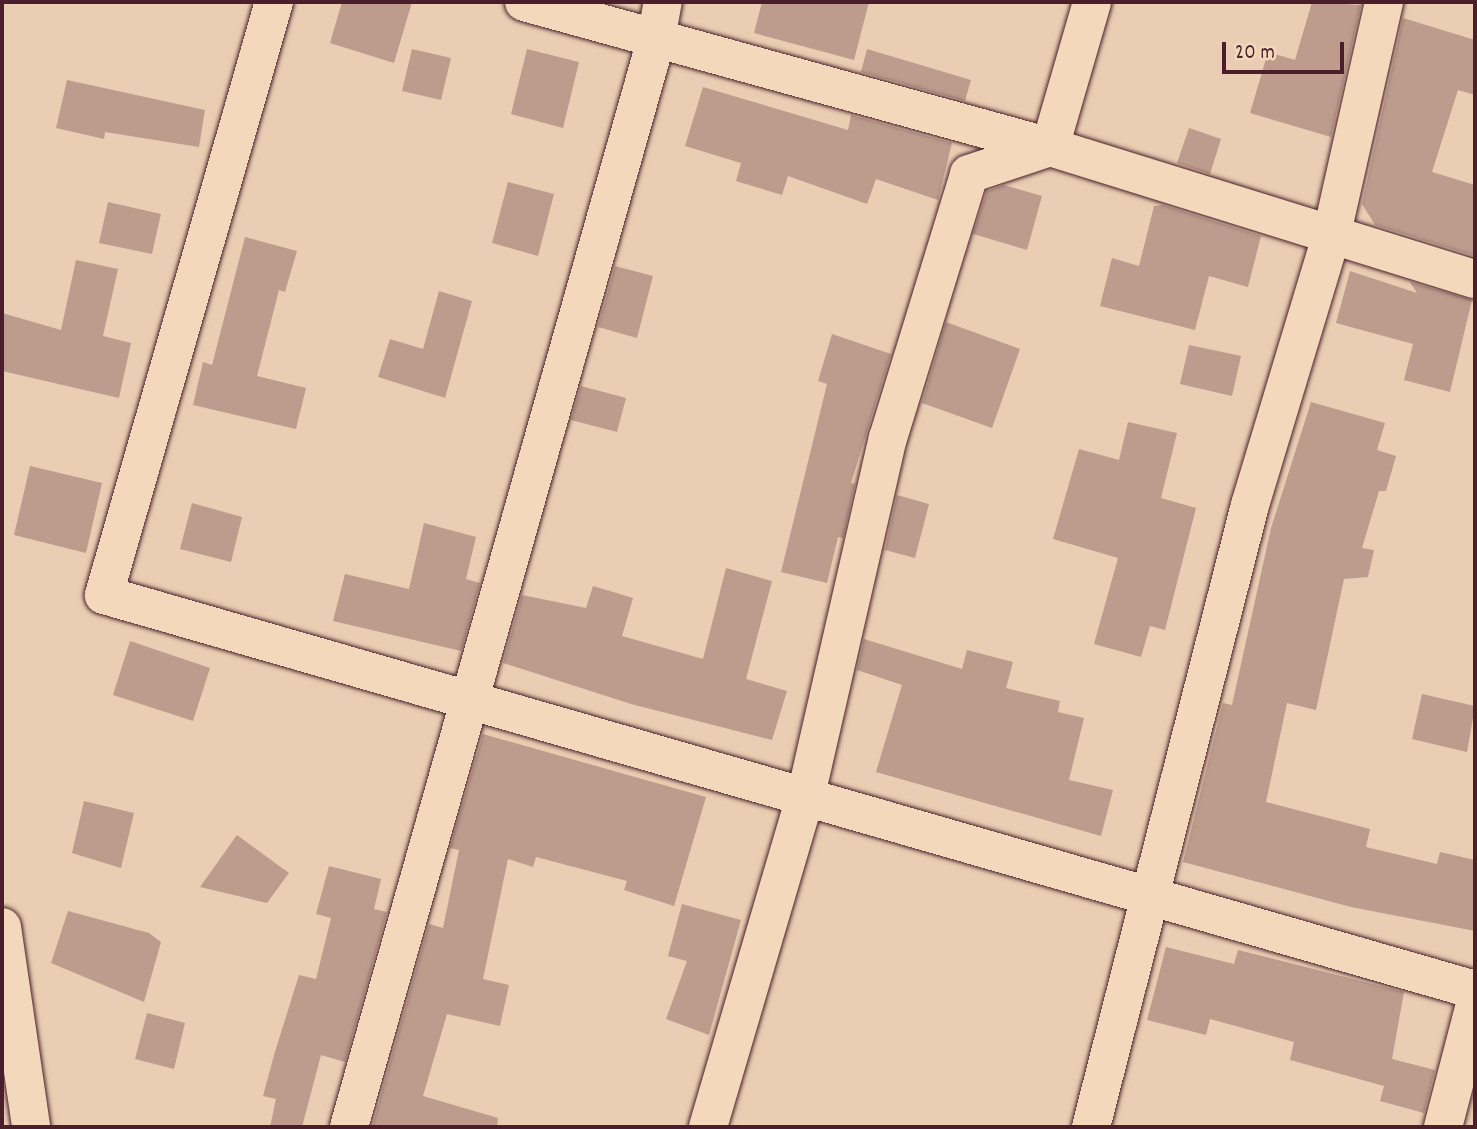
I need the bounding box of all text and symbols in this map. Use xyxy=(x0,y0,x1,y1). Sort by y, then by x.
scale bar xyxy=(1225,28,1348,72)
text: 20 m xyxy=(1235,39,1275,69)

